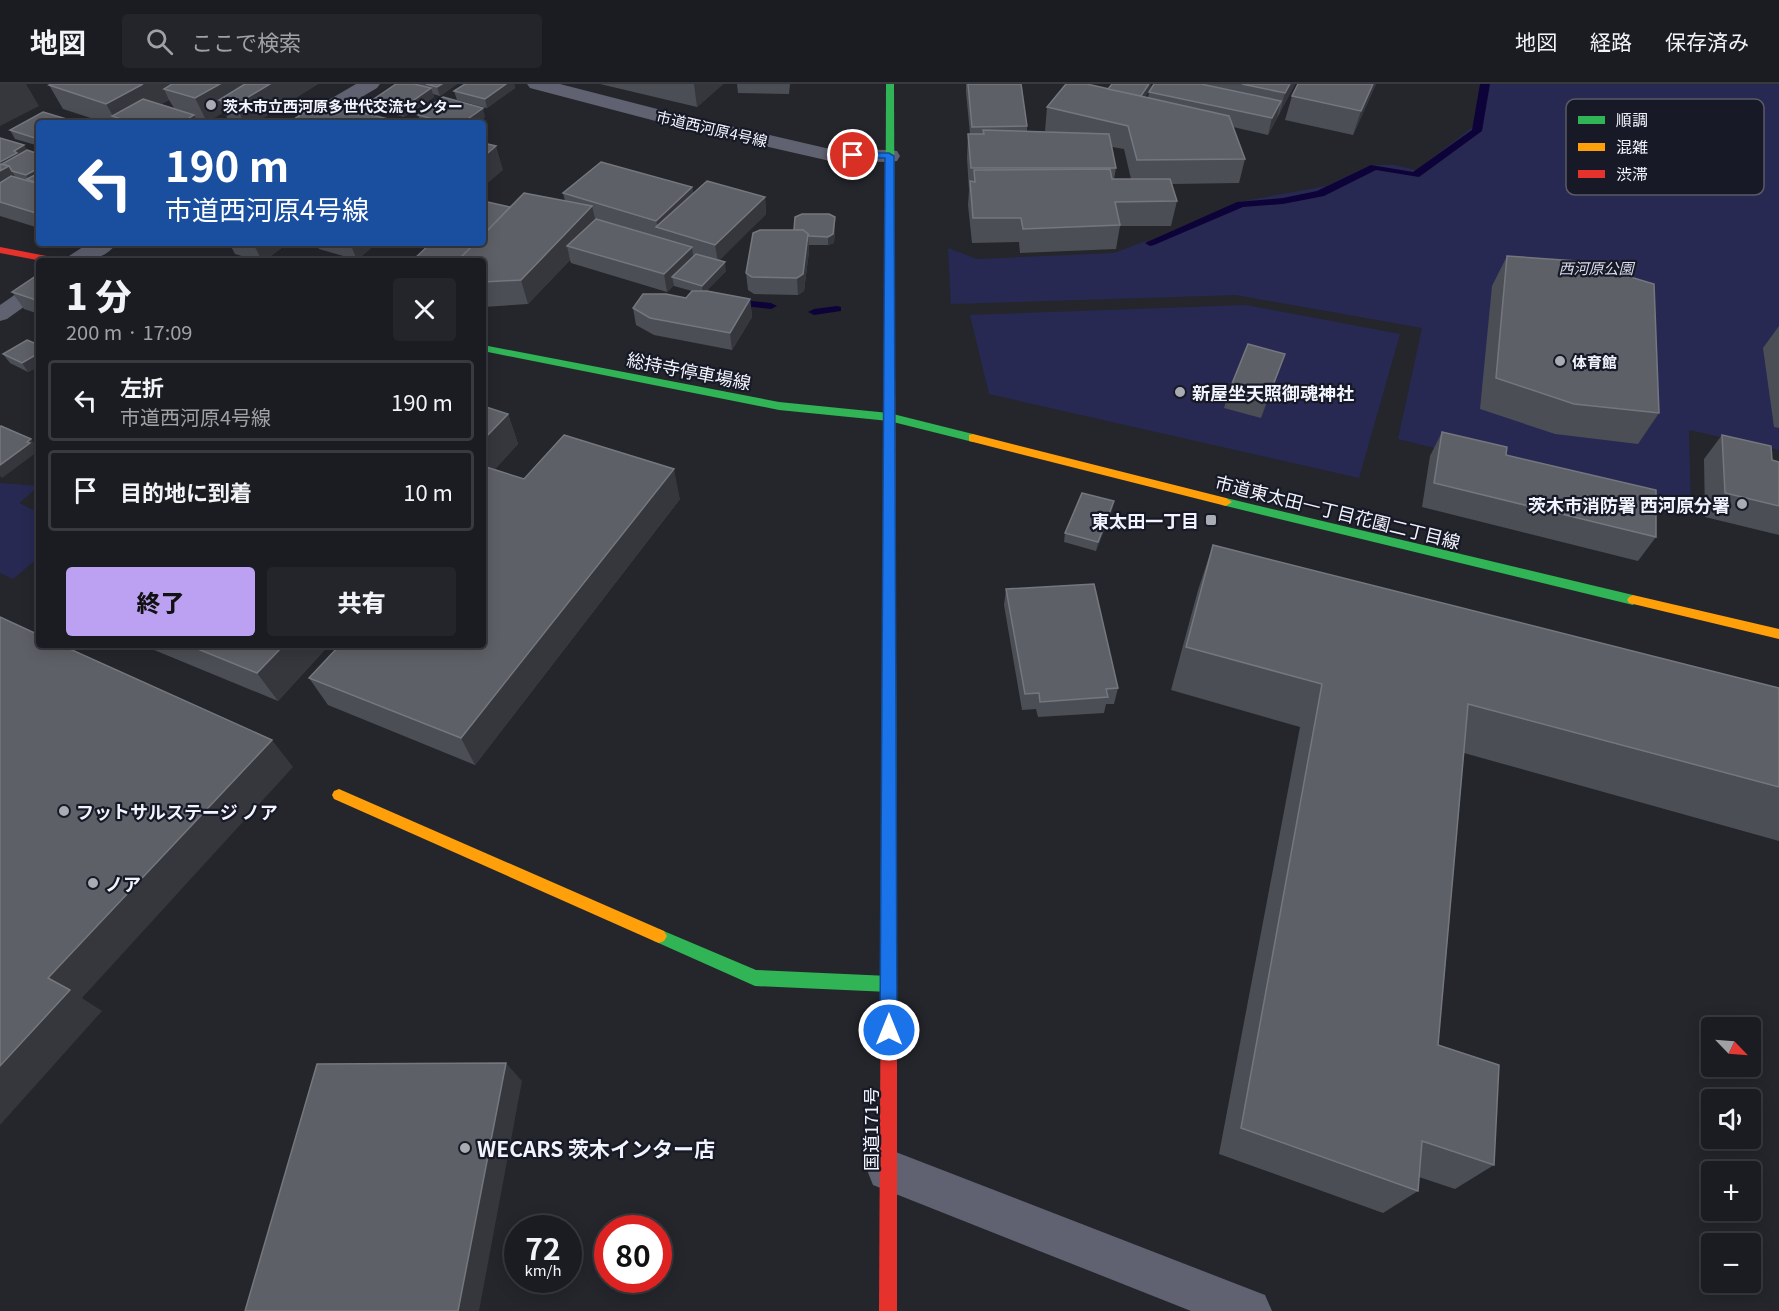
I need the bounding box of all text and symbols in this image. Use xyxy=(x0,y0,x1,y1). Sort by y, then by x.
search box xyxy=(122,14,542,68)
text: 地図 xyxy=(30,21,86,61)
icon: search xyxy=(143,25,176,58)
text: ここで検索 xyxy=(191,25,301,57)
text: 地図 xyxy=(1515,26,1557,56)
text: 経路 xyxy=(1590,26,1632,56)
text: 保存済み xyxy=(1665,26,1749,56)
place label: 茨木市立西河原多世代交流センター xyxy=(223,95,463,116)
marker: 茨木市立西河原多世代交流センター xyxy=(204,98,218,112)
legend xyxy=(1566,99,1764,195)
street label: 市道西河原4号線 xyxy=(654,105,770,151)
text: 順調 xyxy=(1616,107,1648,131)
pin xyxy=(827,129,878,180)
text: 190 m xyxy=(165,133,289,194)
text: 混雑 xyxy=(1616,134,1648,158)
icon: arrive xyxy=(836,138,869,171)
icon: left xyxy=(66,144,144,222)
text: 渋滞 xyxy=(1616,161,1648,185)
text: 市道西河原4号線 xyxy=(165,189,369,228)
park label: 西河原公園 xyxy=(1558,257,1635,278)
text: 1 分 xyxy=(66,268,132,320)
button: close xyxy=(393,278,456,341)
text: 200 m · 17:09 xyxy=(66,317,192,346)
street label: 総持寺停車場線 xyxy=(625,345,753,395)
place label: 体育館 xyxy=(1572,351,1617,372)
marker: 体育館 xyxy=(1553,354,1567,368)
text: 左折 xyxy=(120,370,164,402)
place label: 新屋坐天照御魂神社 xyxy=(1192,379,1354,405)
icon: left xyxy=(69,384,102,417)
text: 190 m xyxy=(391,385,453,417)
marker: 新屋坐天照御魂神社 xyxy=(1173,385,1187,399)
text: 市道西河原4号線 xyxy=(120,402,271,431)
street label: 市道東太田一丁目花園二丁目線 xyxy=(1213,468,1463,554)
icon: arrive xyxy=(69,474,102,507)
text: 目的地に到着 xyxy=(120,475,252,507)
text: 10 m xyxy=(403,475,453,507)
place label: 茨木市消防署 西河原分署 xyxy=(1528,491,1730,517)
marker: 茨木市消防署 西河原分署 xyxy=(1735,497,1749,511)
place label: 東太田一丁目 xyxy=(1091,507,1199,533)
marker: 東太田一丁目 xyxy=(1204,513,1218,527)
button: 終了 xyxy=(66,567,255,636)
button: 共有 xyxy=(267,567,456,636)
place label: フットサルステージ ノア xyxy=(76,798,278,824)
marker: フットサルステージ ノア xyxy=(57,804,71,818)
place label: ノア xyxy=(105,870,141,896)
marker: ノア xyxy=(86,876,100,890)
position arrow xyxy=(857,998,921,1062)
north arrow xyxy=(1701,1017,1761,1077)
map controls xyxy=(1701,1017,1761,1293)
street label: 国道171号 xyxy=(857,1087,883,1171)
button: sound xyxy=(1701,1089,1761,1149)
place label: WECARS 茨木インター店 xyxy=(477,1133,715,1163)
marker: WECARS 茨木インター店 xyxy=(458,1141,472,1155)
button: + xyxy=(1701,1161,1761,1221)
speed limit sign: 80 xyxy=(594,1215,672,1293)
text: 72 xyxy=(525,1225,561,1269)
button: − xyxy=(1701,1233,1761,1293)
text: km/h xyxy=(524,1259,562,1280)

